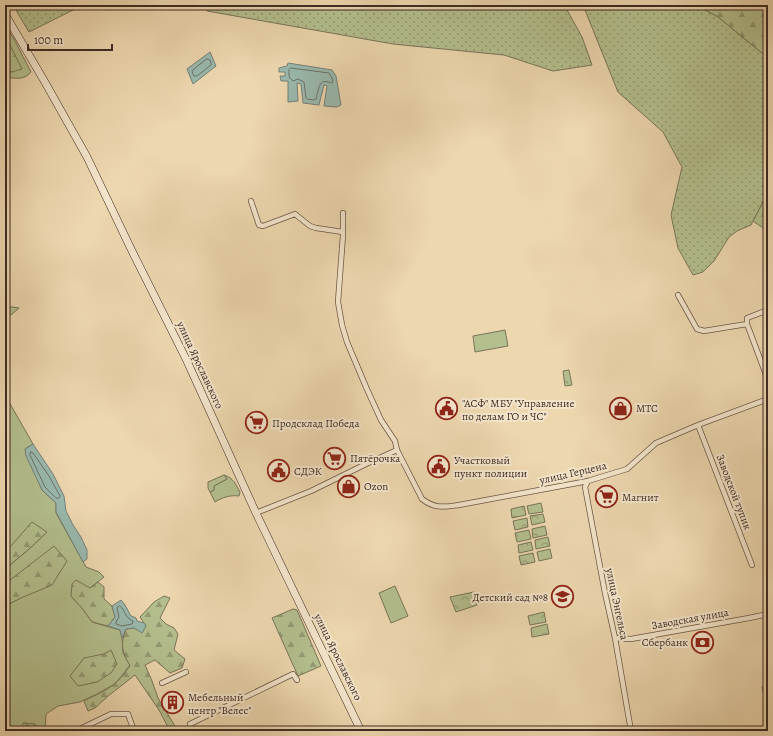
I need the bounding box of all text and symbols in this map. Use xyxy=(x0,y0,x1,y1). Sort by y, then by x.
scale bar xyxy=(28,26,112,52)
text: 100 m xyxy=(34,32,63,48)
street label: улица Ярославского xyxy=(173,318,227,412)
shop icon: МТС xyxy=(607,395,633,421)
public building icon: "АСФ" МБУ "Управление по делам ГО и ЧС" xyxy=(434,396,460,422)
place label: "АСФ" МБУ "Управление по делам ГО и ЧС" xyxy=(462,396,574,424)
place label: МТС xyxy=(636,401,658,416)
supermarket icon: Продсклад Победа xyxy=(243,410,269,436)
place label: Продсклад Победа xyxy=(272,416,360,431)
supermarket icon: Пятёрочка xyxy=(322,445,348,471)
place label: Пятёрочка xyxy=(350,451,401,466)
street label: Заводской тупик xyxy=(713,452,755,532)
public building icon: Участковый пункт полиции xyxy=(425,453,451,479)
place label: Участковый пункт полиции xyxy=(454,453,527,481)
public building icon: СДЭК xyxy=(266,458,292,484)
street label: улица Герцена xyxy=(537,458,609,488)
place label: СДЭК xyxy=(294,464,322,479)
shop icon: Ozon xyxy=(336,473,362,499)
place label: Ozon xyxy=(364,479,388,494)
supermarket icon: Магнит xyxy=(593,484,619,510)
place label: Магнит xyxy=(622,490,659,505)
street label: улица Энгельса xyxy=(602,566,632,642)
school or university icon: Детский сад №8 xyxy=(550,584,576,610)
place label: Детский сад №8 xyxy=(472,590,548,605)
street label: Заводская улица xyxy=(650,605,731,633)
street label: улица Ярославского xyxy=(310,610,366,703)
bank icon: Сбербанк xyxy=(690,629,716,655)
place label: Сбербанк xyxy=(642,635,688,650)
building icon: Мебельный центр "Велес" xyxy=(159,690,185,716)
place label: Мебельный центр "Велес" xyxy=(188,690,251,718)

